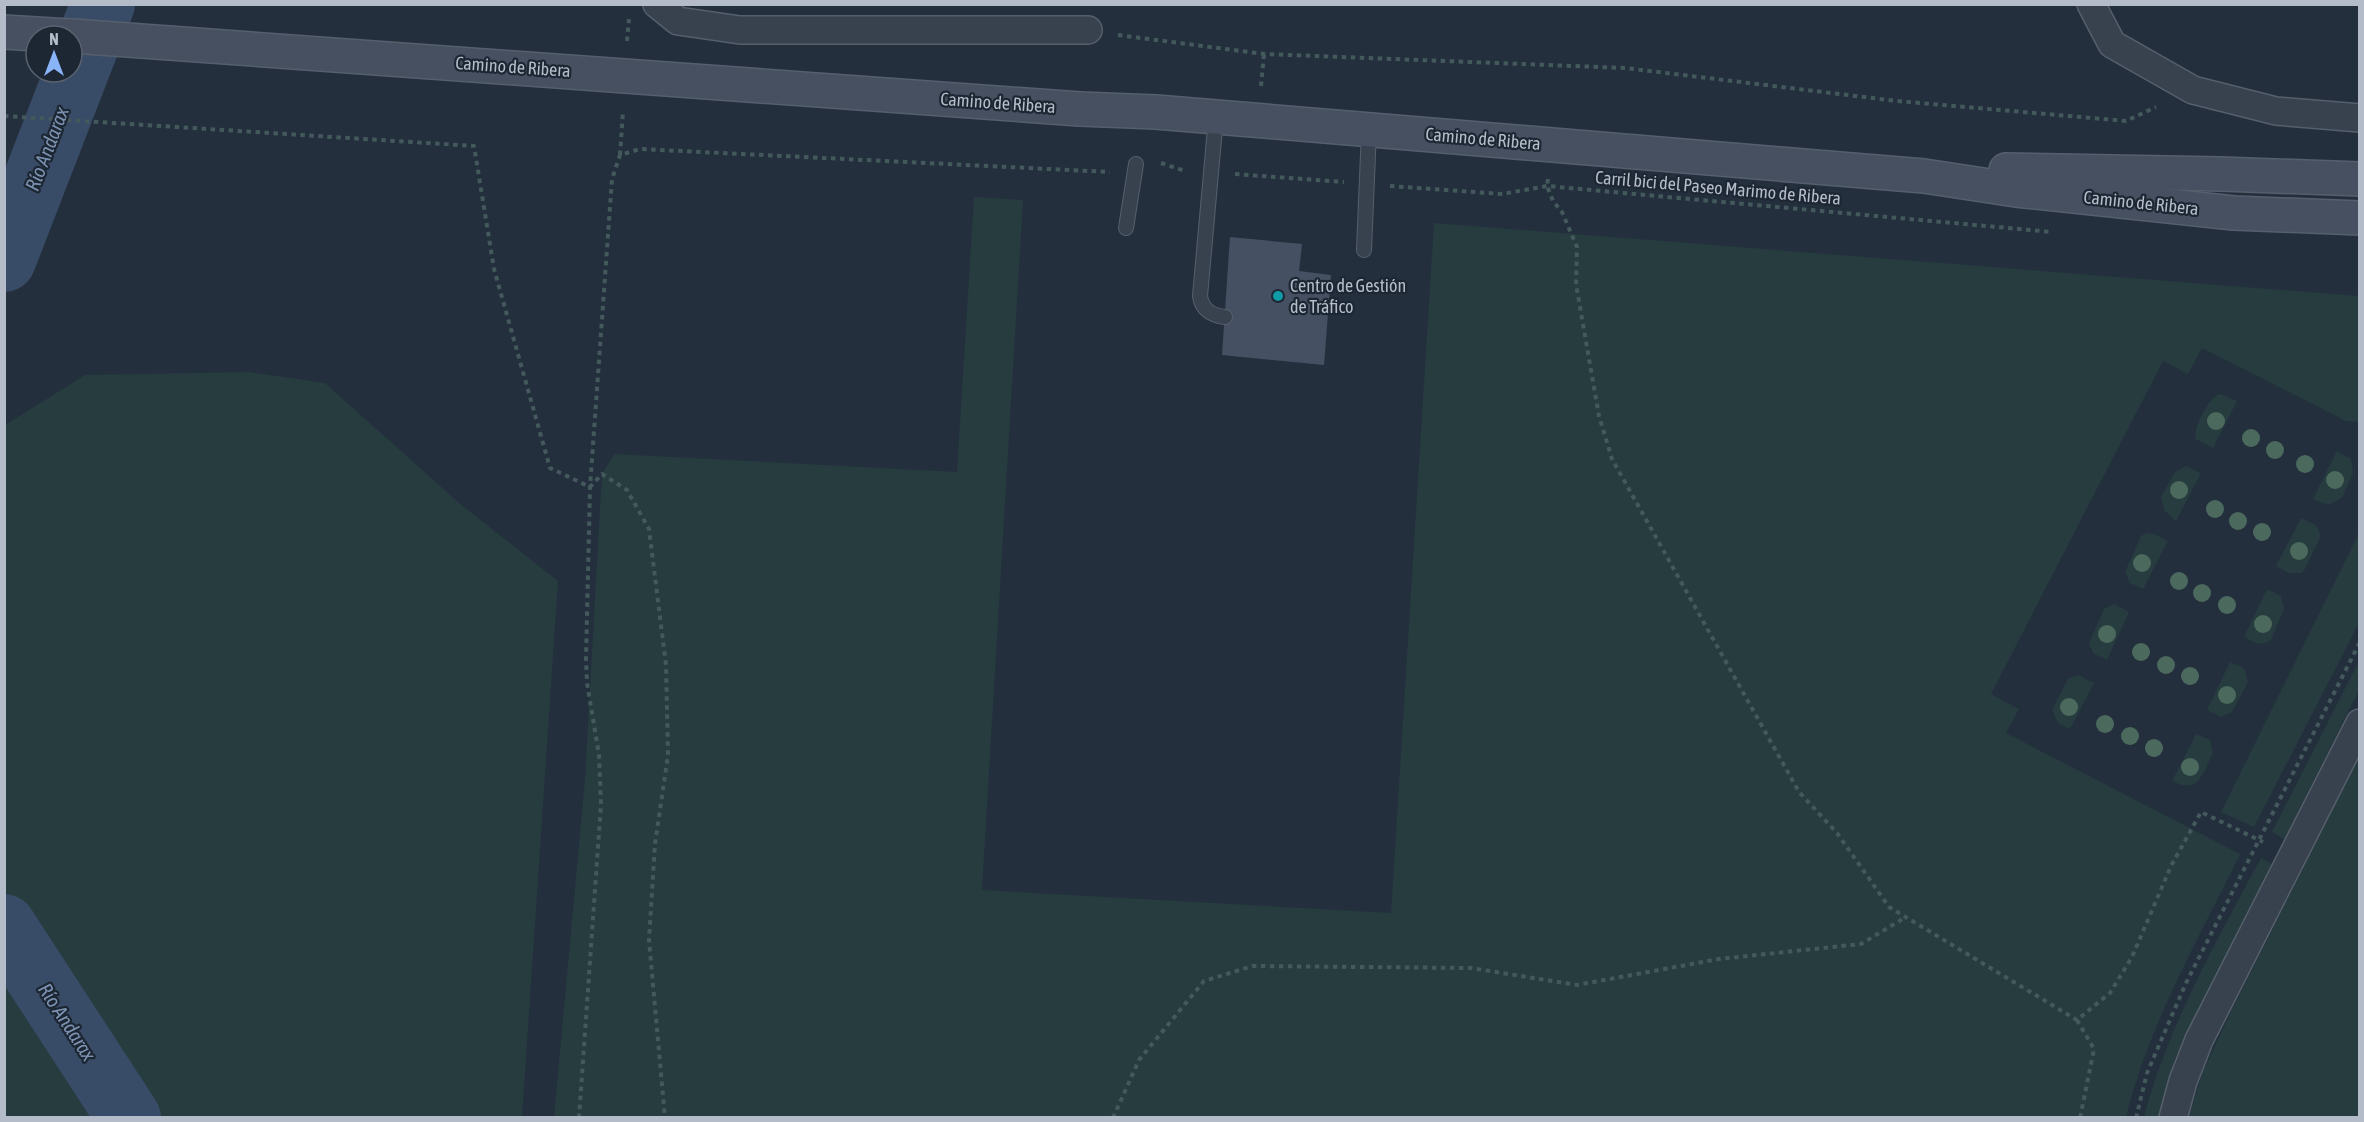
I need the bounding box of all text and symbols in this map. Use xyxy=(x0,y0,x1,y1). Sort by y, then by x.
north arrow xyxy=(24,24,84,84)
text: N xyxy=(49,30,59,48)
street label: Camino de Ribera xyxy=(455,52,571,81)
street label: Camino de Ribera xyxy=(940,88,1056,117)
water label: Río Andarax xyxy=(20,103,73,194)
street label: Camino de Ribera xyxy=(1425,123,1542,154)
street label: Carril bici del Paseo Marimo de Ribera xyxy=(1594,166,1842,209)
street label: Camino de Ribera xyxy=(2082,186,2200,219)
place label: Centro de Gestión de Tráfico xyxy=(1290,275,1406,317)
marker: Centro de Gestión de Tráfico xyxy=(1271,289,1285,303)
water label: Río Andarax xyxy=(34,979,101,1066)

